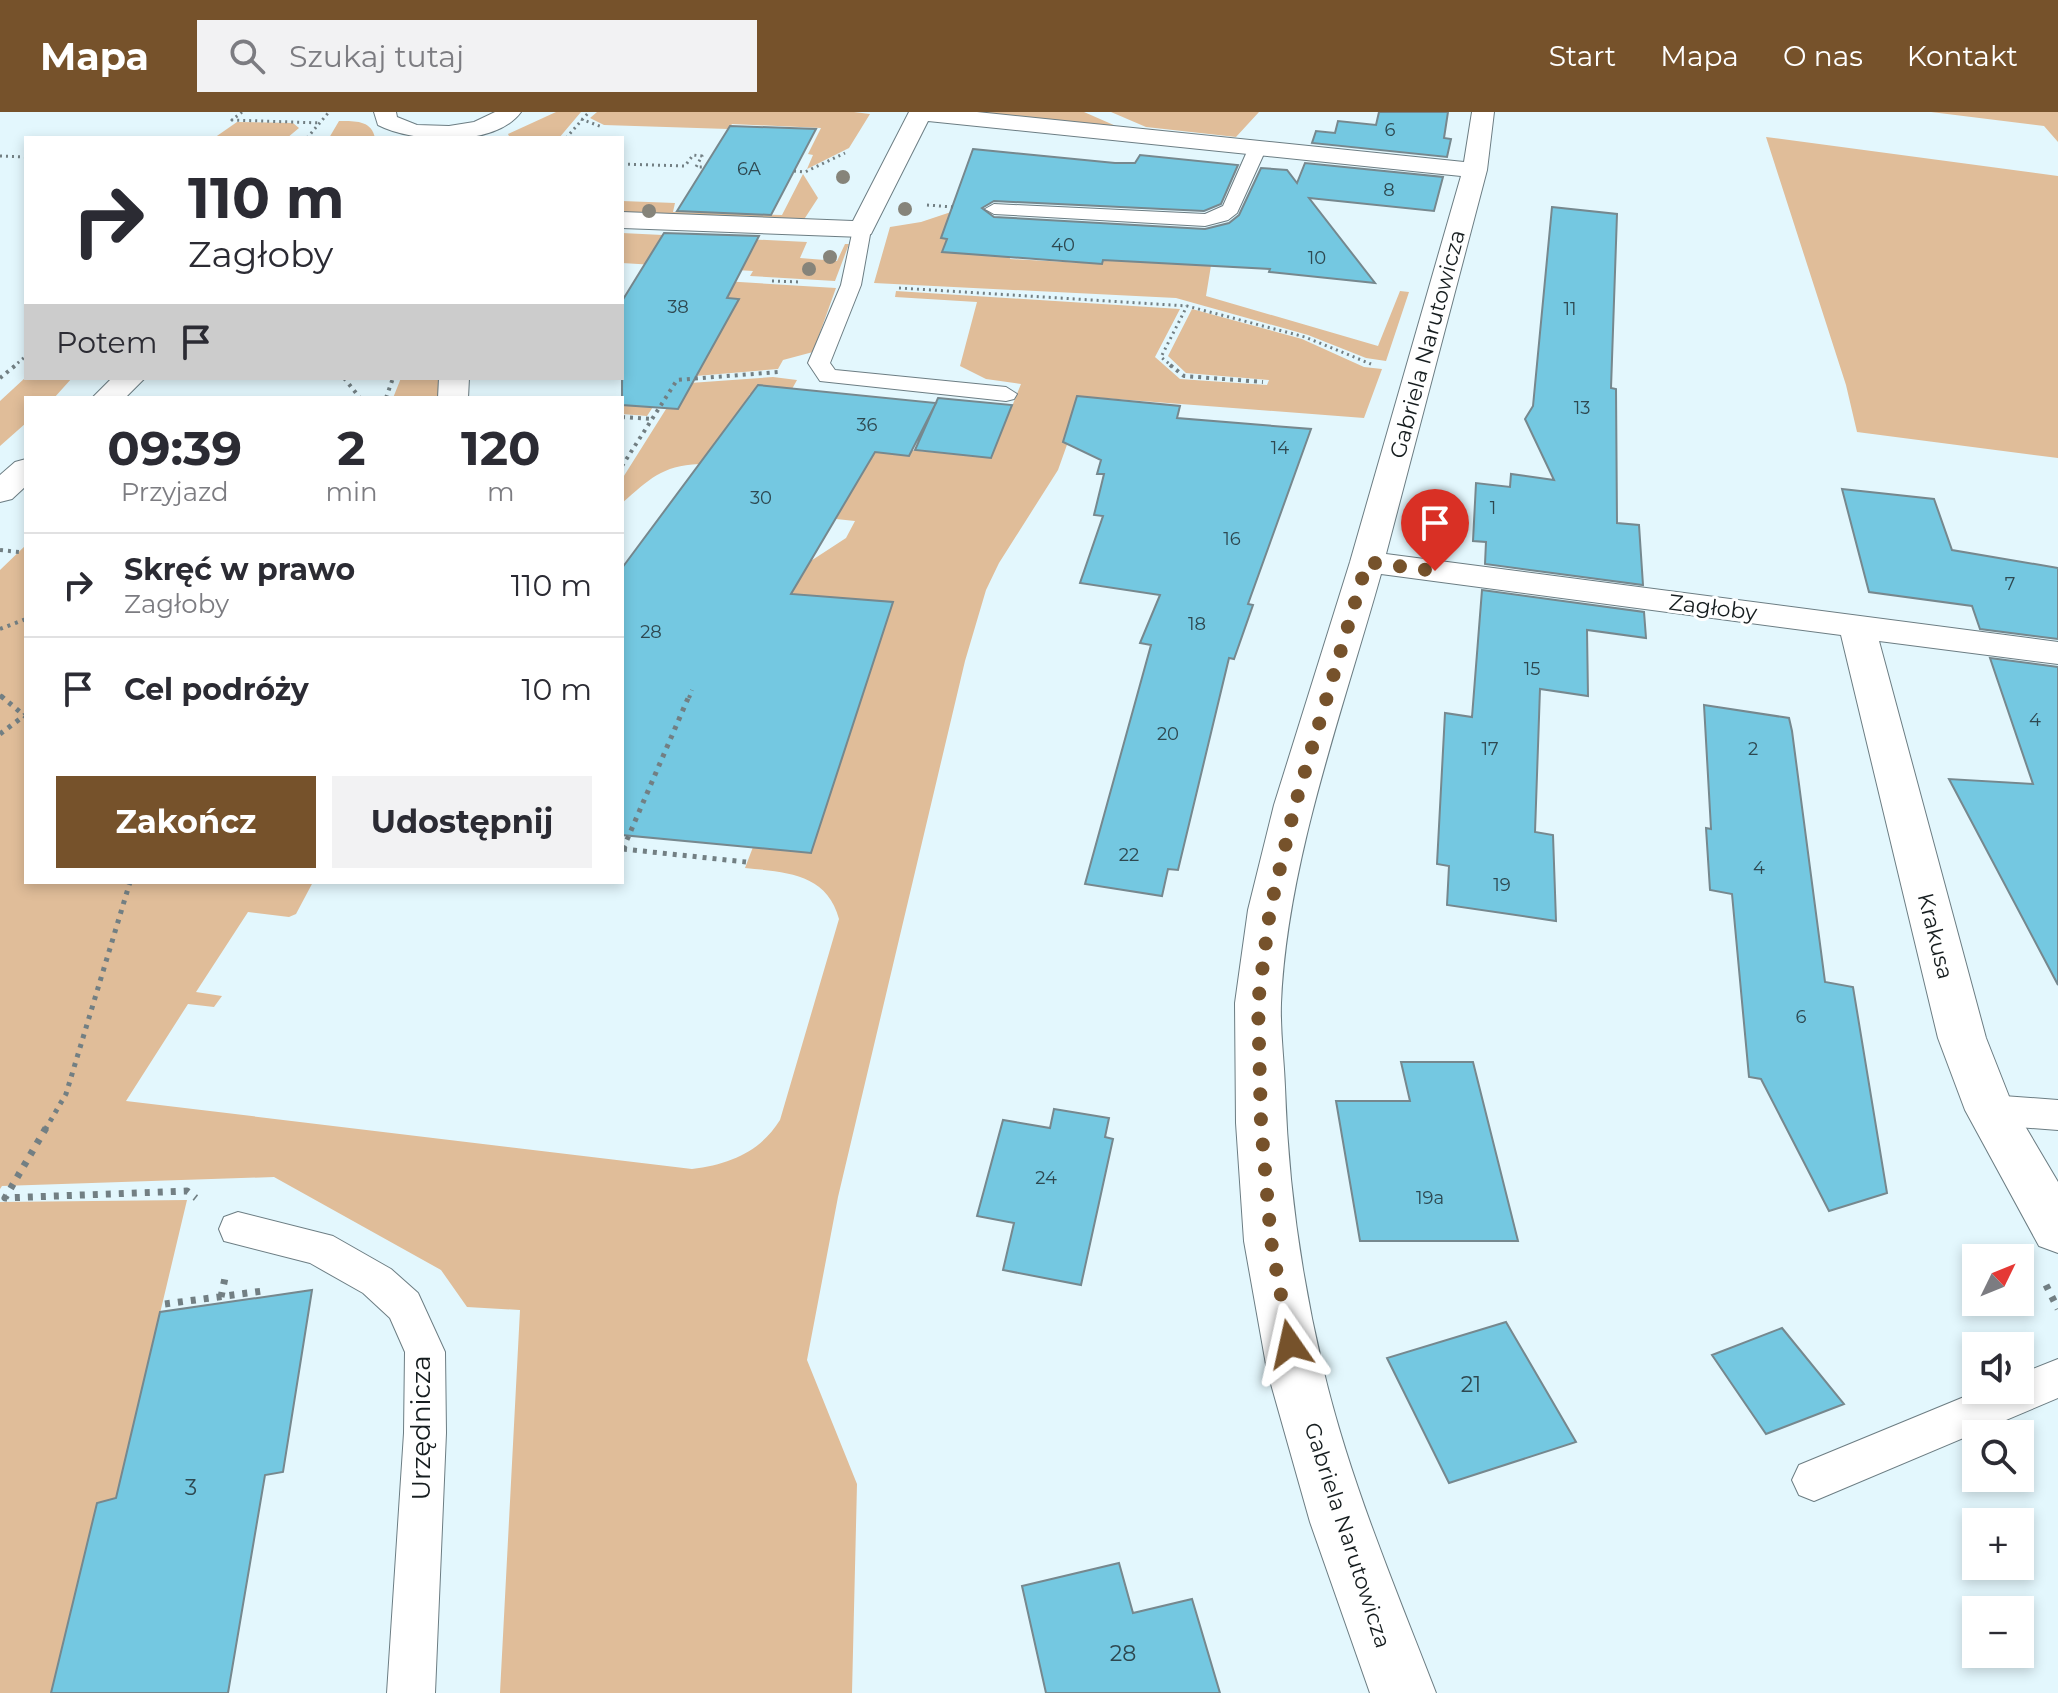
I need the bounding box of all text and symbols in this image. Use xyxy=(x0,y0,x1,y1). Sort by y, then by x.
search box xyxy=(197,20,757,92)
text: Mapa xyxy=(40,33,149,80)
icon: search xyxy=(225,34,269,78)
text: Szukaj tutaj xyxy=(289,38,464,75)
text: Start xyxy=(1549,39,1616,73)
text: Mapa xyxy=(1660,39,1739,73)
text: O nas xyxy=(1783,39,1863,73)
text: Kontakt xyxy=(1907,39,2018,73)
house number: 6 xyxy=(1385,119,1396,141)
house number: 6A xyxy=(737,158,761,180)
text: 110 m xyxy=(188,164,345,232)
icon: right xyxy=(56,168,160,272)
house number: 8 xyxy=(1383,179,1395,201)
street label: Gabriela Narutowicza xyxy=(1384,227,1471,461)
text: Zagłoby xyxy=(188,232,333,276)
house number: 40 xyxy=(1051,234,1075,256)
house number: 10 xyxy=(1308,247,1326,269)
house number: 38 xyxy=(667,296,689,318)
house number: 11 xyxy=(1564,298,1577,320)
icon: arrive xyxy=(174,320,218,364)
text: Potem xyxy=(56,324,158,361)
house number: 13 xyxy=(1574,397,1590,419)
house number: 36 xyxy=(856,414,878,436)
text: 09:39 xyxy=(107,419,242,477)
text: 2 xyxy=(337,419,366,477)
text: 120 xyxy=(461,419,541,477)
house number: 14 xyxy=(1271,437,1289,459)
text: Przyjazd xyxy=(121,476,229,508)
text: min xyxy=(325,476,378,508)
text: m xyxy=(487,476,515,508)
house number: 30 xyxy=(750,487,772,509)
pin xyxy=(1401,489,1469,571)
house number: 1 xyxy=(1490,497,1496,519)
icon: arrive xyxy=(1413,501,1457,545)
house number: 16 xyxy=(1223,528,1241,550)
text: Skręć w prawo xyxy=(124,551,355,588)
icon: right xyxy=(56,563,100,607)
text: 110 m xyxy=(511,567,592,604)
house number: 7 xyxy=(2005,573,2015,595)
text: Zagłoby xyxy=(124,588,229,620)
street label: Zagłoby xyxy=(1667,589,1759,626)
house number: 18 xyxy=(1188,613,1206,635)
house number: 28 xyxy=(640,621,662,643)
house number: 15 xyxy=(1524,658,1540,680)
icon: arrive xyxy=(56,667,100,711)
text: Cel podróży xyxy=(124,671,309,708)
text: 10 m xyxy=(522,671,592,708)
house number: 4 xyxy=(2029,709,2041,731)
house number: 20 xyxy=(1157,723,1179,745)
house number: 17 xyxy=(1481,738,1499,760)
house number: 2 xyxy=(1748,738,1758,760)
button: Zakończ xyxy=(56,776,316,868)
button: Udostępnij xyxy=(332,776,592,868)
house number: 22 xyxy=(1119,844,1139,866)
house number: 4 xyxy=(1753,857,1765,879)
house number: 19 xyxy=(1493,874,1511,896)
street label: Krakusa xyxy=(1912,890,1959,982)
house number: 6 xyxy=(1796,1006,1807,1028)
house number: 24 xyxy=(1035,1167,1057,1189)
house number: 19a xyxy=(1416,1187,1444,1209)
north arrow xyxy=(1962,1244,2034,1316)
map controls xyxy=(1962,1244,2034,1668)
position arrow xyxy=(1248,1302,1332,1386)
button: sound xyxy=(1962,1332,2034,1404)
street label: Urzędnicza xyxy=(405,1355,437,1501)
house number: 21 xyxy=(1461,1371,1481,1398)
street label: Gabriela Narutowicza xyxy=(1298,1419,1397,1651)
button: search xyxy=(1962,1420,2034,1492)
house number: 3 xyxy=(185,1474,197,1501)
button: + xyxy=(1962,1508,2034,1580)
button: − xyxy=(1962,1596,2034,1668)
house number: 28 xyxy=(1110,1640,1136,1667)

